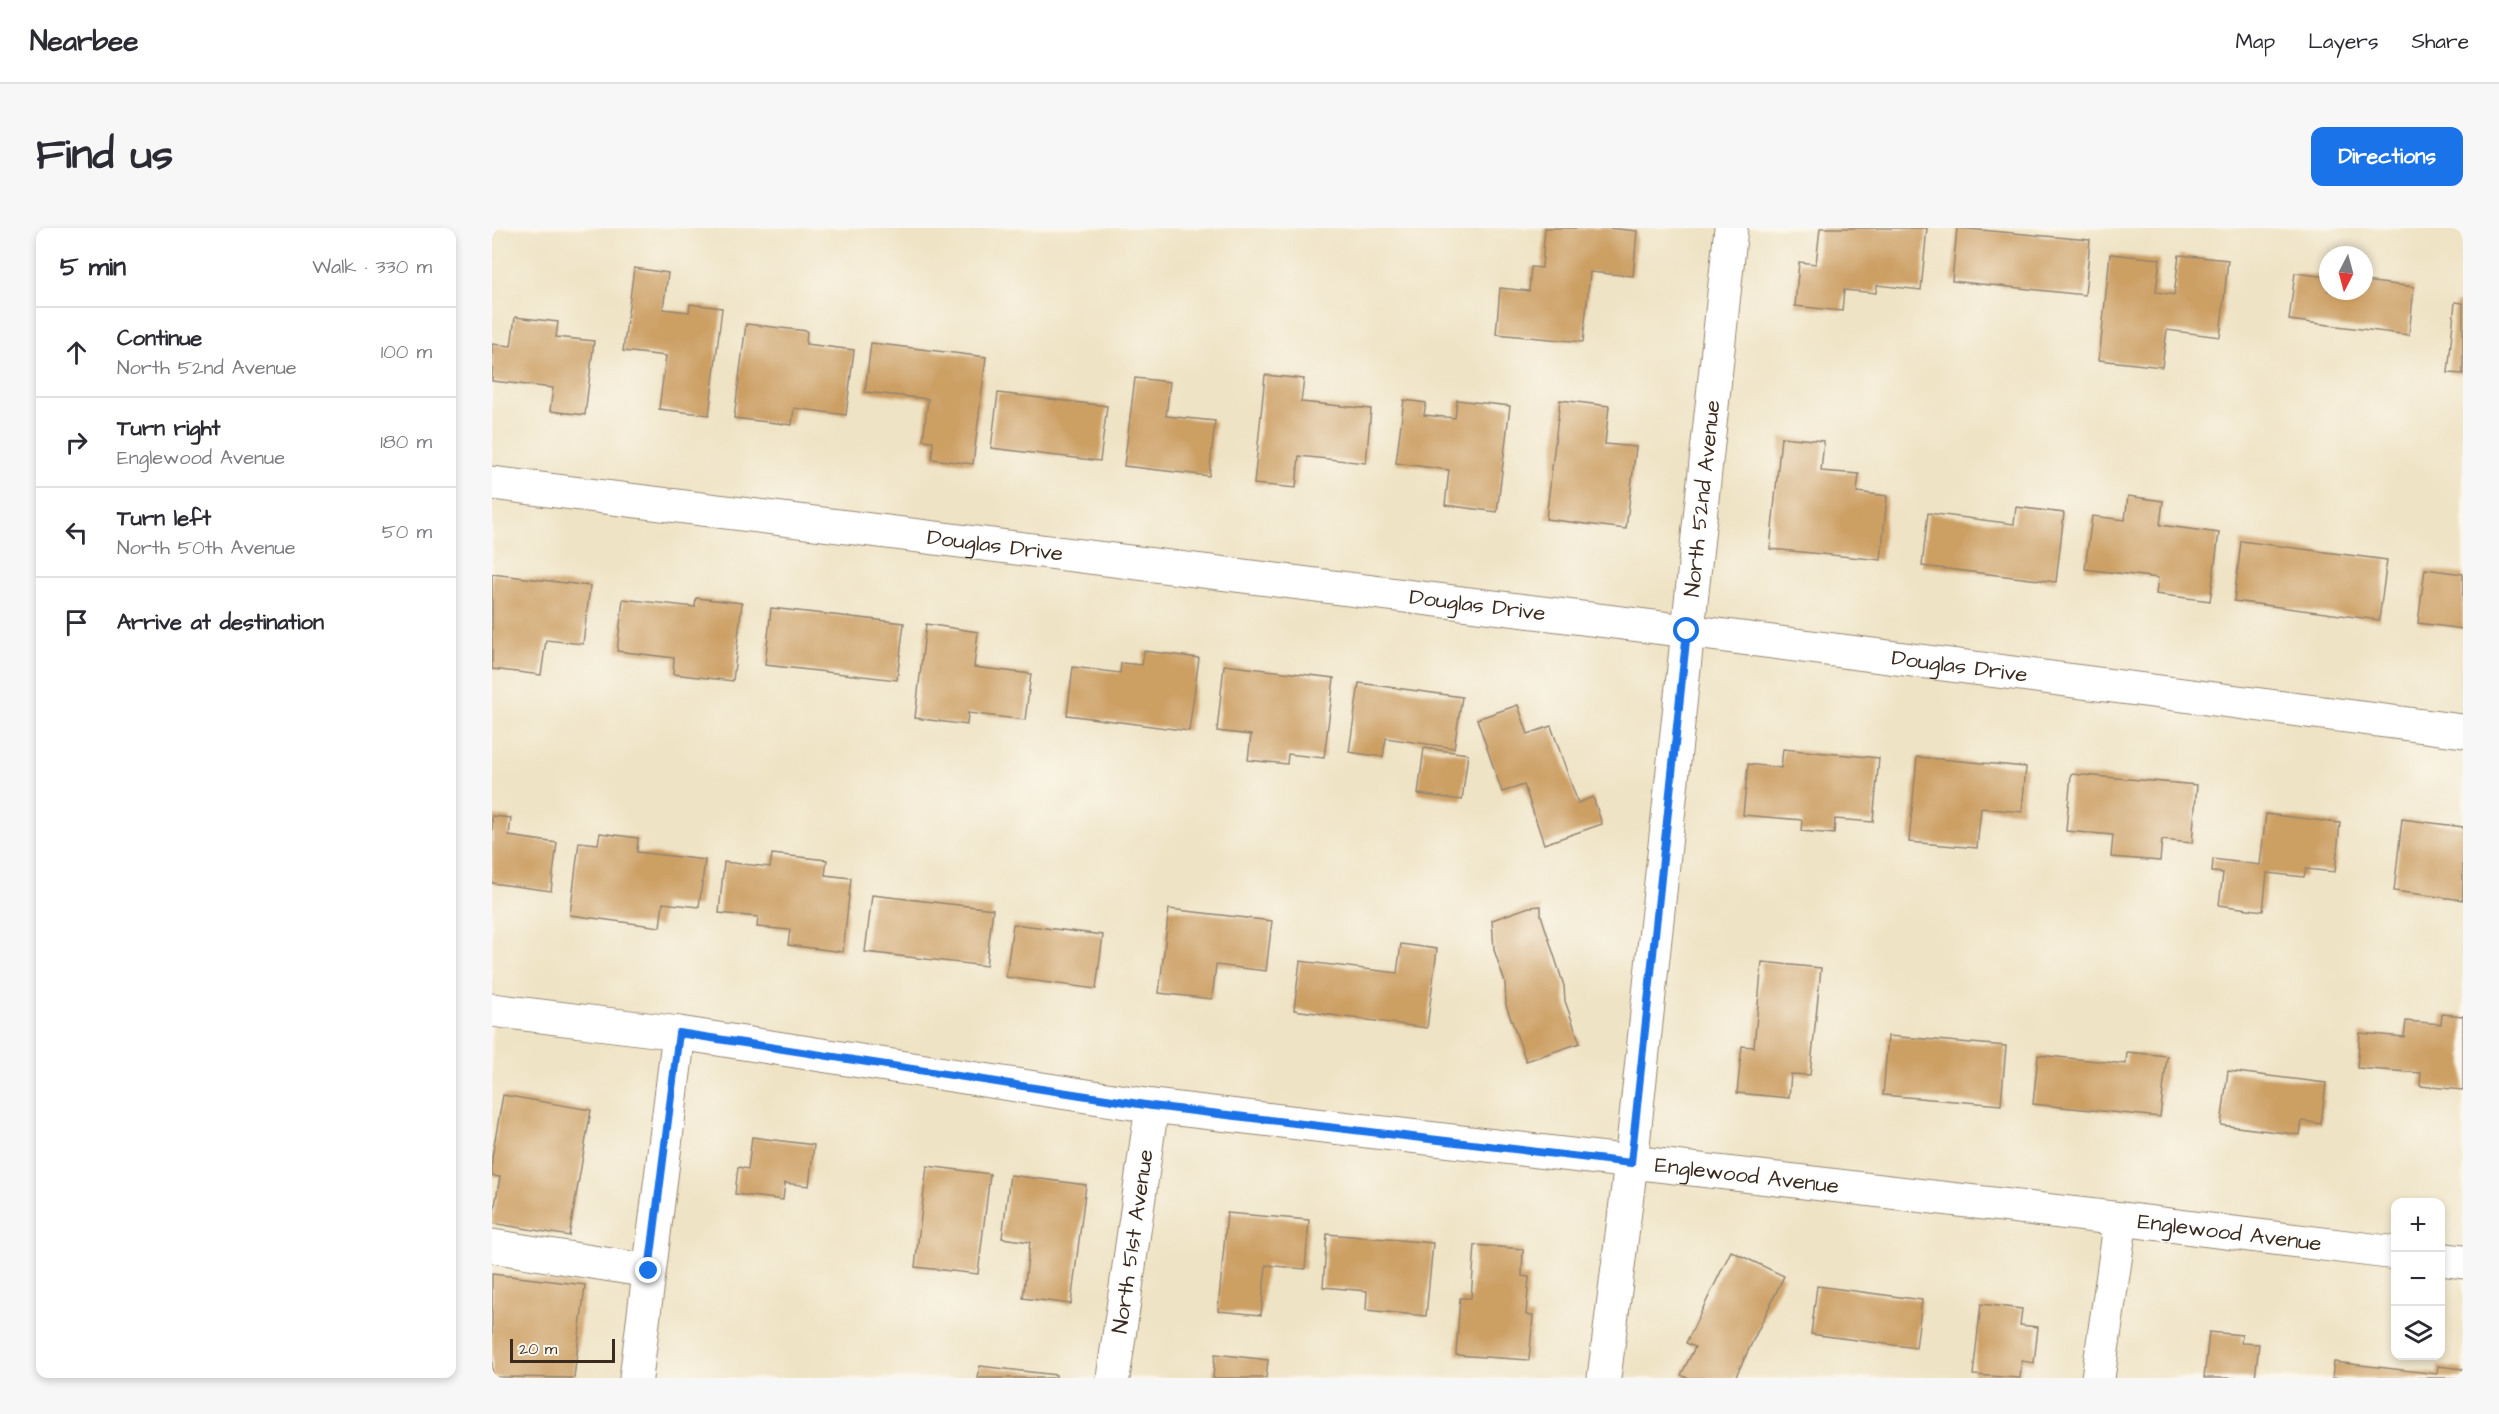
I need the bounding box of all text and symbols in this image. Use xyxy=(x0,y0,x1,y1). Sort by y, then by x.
text: Nearbee xyxy=(30,22,138,61)
text: Map xyxy=(2235,27,2275,56)
text: Layers xyxy=(2308,27,2378,56)
text: Share xyxy=(2411,27,2469,56)
text: Find us xyxy=(36,127,173,185)
button: Directions xyxy=(2311,127,2463,186)
north arrow xyxy=(2319,246,2373,300)
text: 5 min xyxy=(60,249,126,285)
text: Walk · 330 m xyxy=(312,253,432,281)
text: Continue xyxy=(117,323,202,354)
icon: ahead xyxy=(60,336,93,369)
text: 100 m xyxy=(381,338,432,366)
text: North 52nd Avenue xyxy=(117,354,297,382)
street label: North 52nd Avenue xyxy=(1676,398,1728,598)
text: Turn right xyxy=(117,413,220,444)
icon: right xyxy=(60,426,93,459)
text: 180 m xyxy=(380,428,432,456)
text: Englewood Avenue xyxy=(117,444,285,472)
text: Turn left xyxy=(117,503,211,534)
icon: left xyxy=(60,516,93,549)
text: 50 m xyxy=(382,518,432,546)
street label: Douglas Drive xyxy=(925,522,1065,569)
text: North 50th Avenue xyxy=(117,534,296,562)
street label: Douglas Drive xyxy=(1408,581,1547,629)
icon: arrive xyxy=(60,606,93,639)
text: Arrive at destination xyxy=(117,607,324,638)
route start xyxy=(1673,617,1699,643)
street label: Douglas Drive xyxy=(1890,642,2030,690)
street label: North 51st Avenue xyxy=(1104,1147,1161,1335)
street label: Englewood Avenue xyxy=(1653,1149,1841,1201)
map controls xyxy=(2391,1198,2445,1360)
button: + xyxy=(2391,1198,2445,1252)
street label: Englewood Avenue xyxy=(2136,1206,2323,1259)
button: − xyxy=(2391,1252,2445,1306)
route end xyxy=(635,1257,661,1283)
button: layers xyxy=(2391,1306,2445,1360)
scale bar xyxy=(510,1336,615,1364)
text: 20 m xyxy=(519,1338,557,1360)

